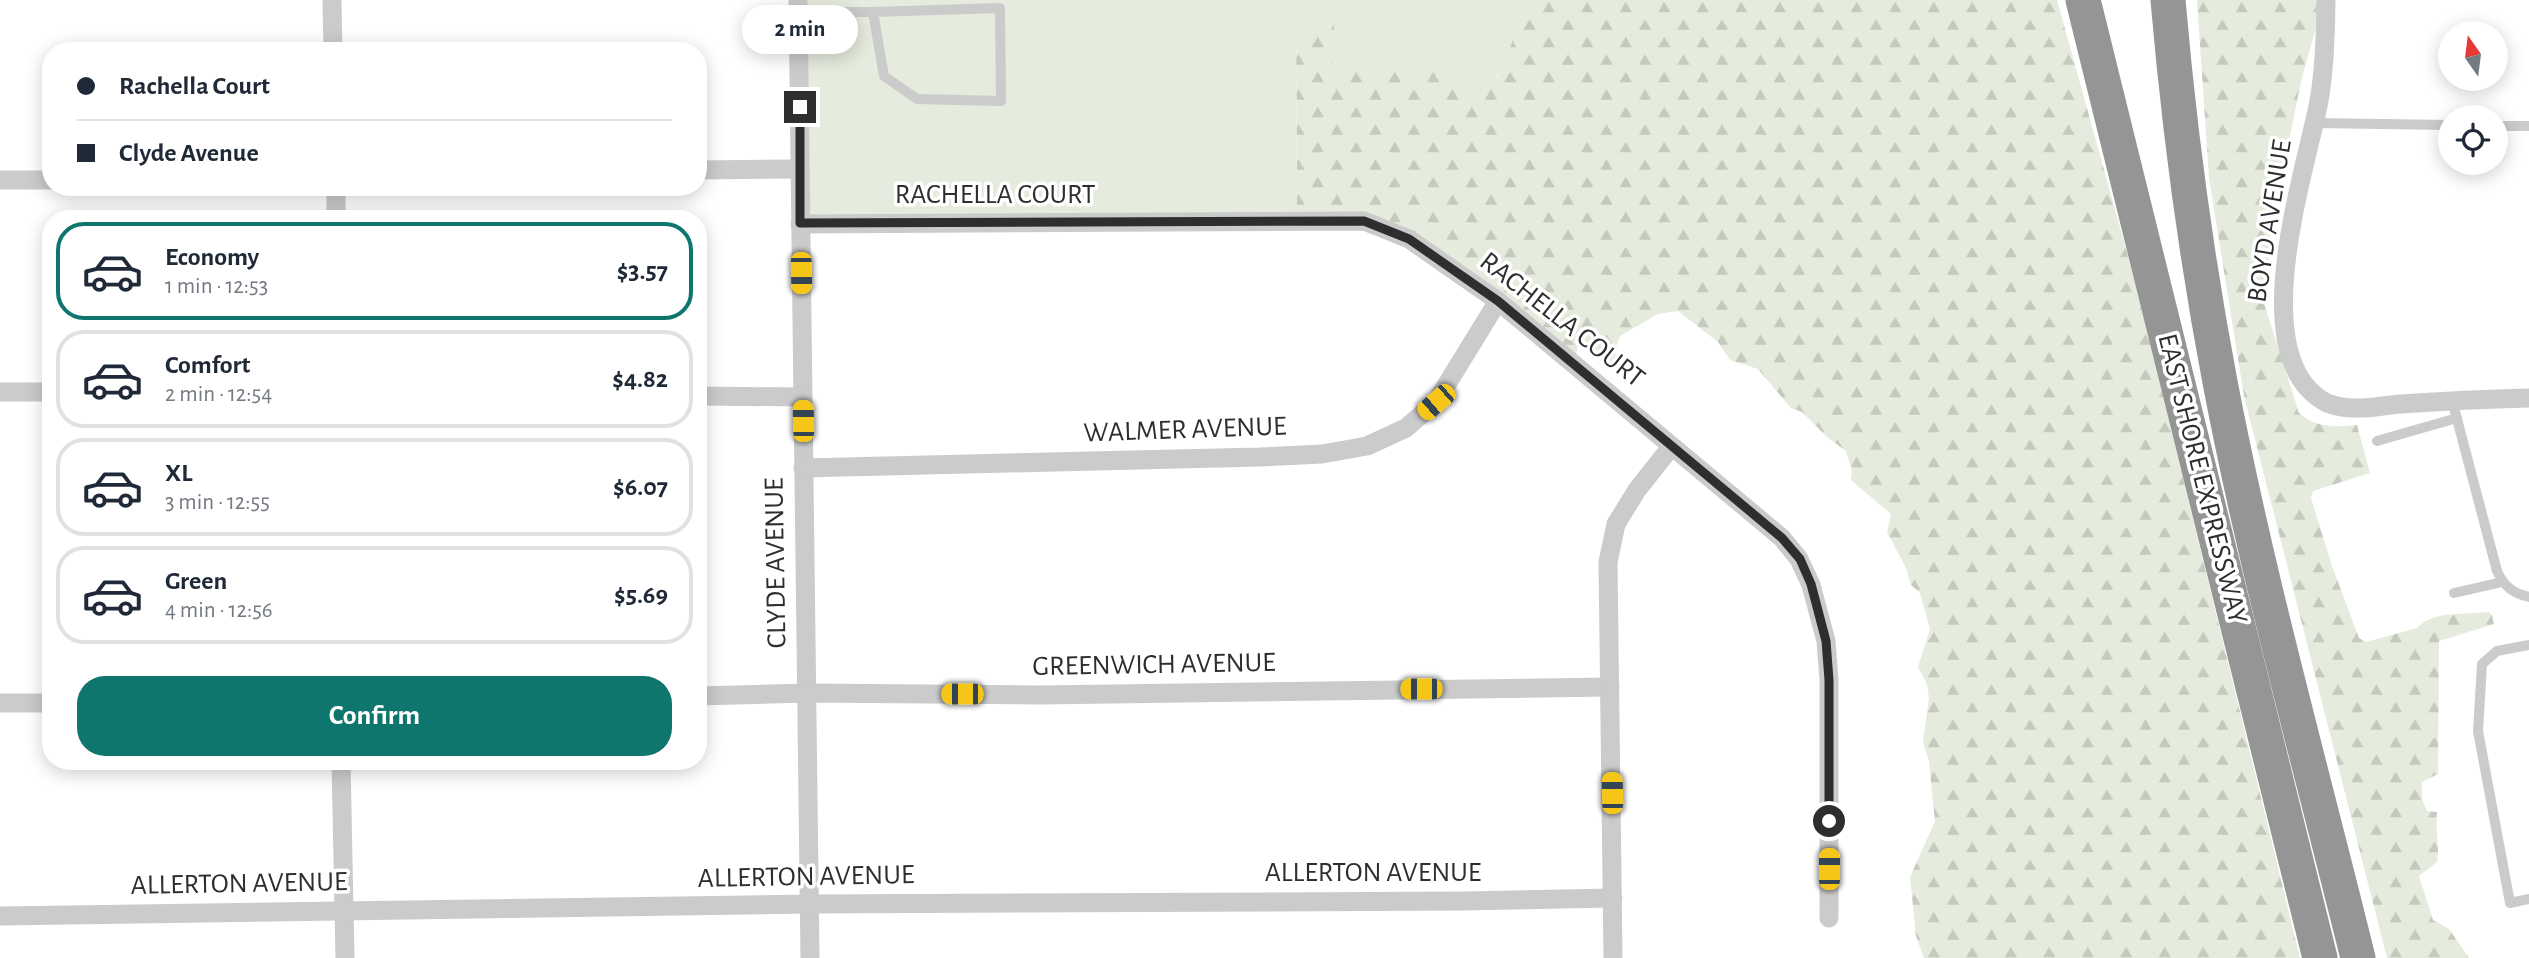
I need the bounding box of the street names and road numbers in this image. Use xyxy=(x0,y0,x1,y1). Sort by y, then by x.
street label: BOYD AVENUE xyxy=(2243,138,2297,304)
street label: RACHELLA COURT xyxy=(895,181,1096,209)
street label: RACHELLA COURT xyxy=(1474,247,1650,393)
street label: EAST SHORE EXPRESSWAY xyxy=(2152,331,2252,627)
street label: WALMER AVENUE xyxy=(1083,412,1287,448)
street label: CLYDE AVENUE xyxy=(761,477,791,649)
street label: GREENWICH AVENUE xyxy=(1032,649,1276,681)
street label: ALLERTON AVENUE xyxy=(1265,859,1481,887)
street label: ALLERTON AVENUE xyxy=(697,861,915,893)
street label: ALLERTON AVENUE xyxy=(130,868,348,900)

